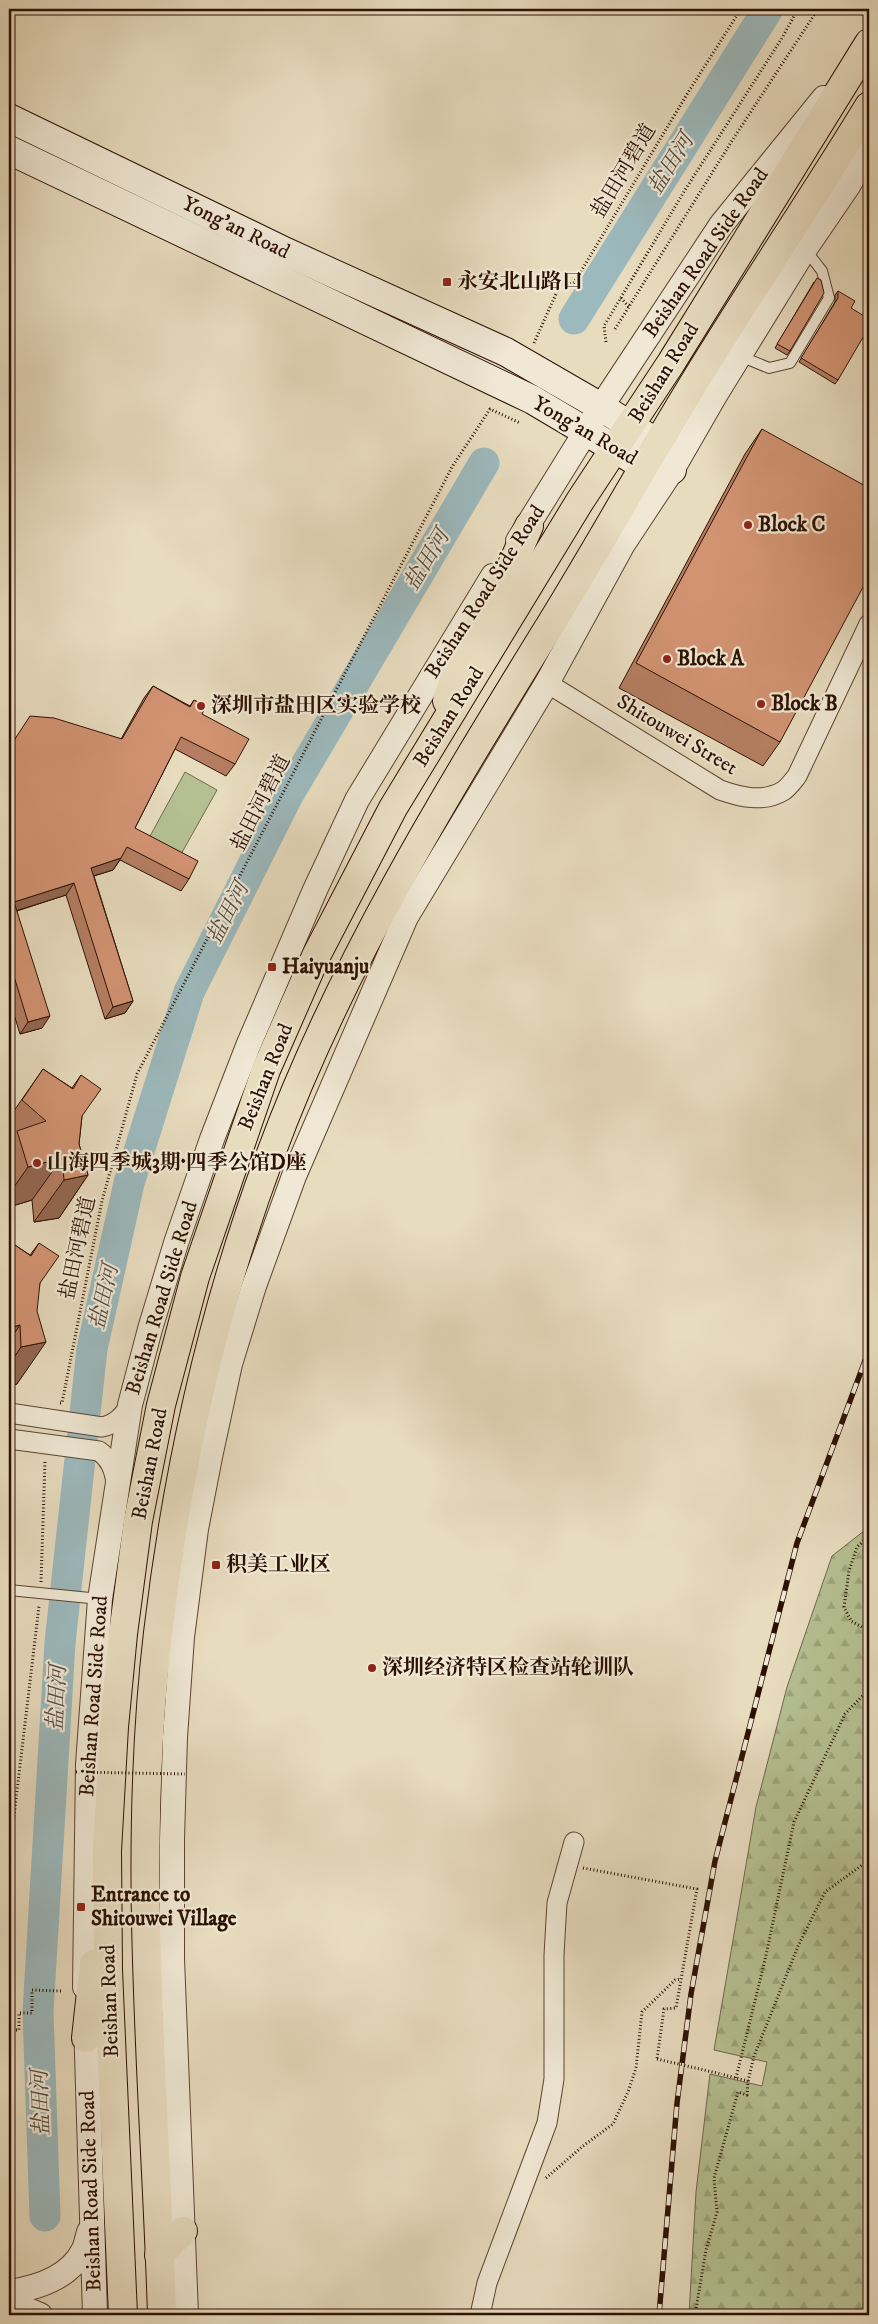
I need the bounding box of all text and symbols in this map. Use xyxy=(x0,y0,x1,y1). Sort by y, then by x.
street label: 盐田河碧道 xyxy=(586,119,662,223)
water label: 盐田河 xyxy=(642,125,702,199)
street label: Beishan Road Side Road xyxy=(638,163,775,343)
street label: Yong'an Road xyxy=(178,191,295,265)
place label: 永安北山路口 xyxy=(457,269,583,295)
marker: 永安北山路口 xyxy=(441,276,453,288)
street label: Beishan Road xyxy=(623,318,705,428)
street label: Yong'an Road xyxy=(528,391,642,472)
street label: Beishan Road Side Road xyxy=(419,500,551,684)
place label: Block C xyxy=(758,512,826,538)
marker: Block C xyxy=(742,519,754,531)
water label: 盐田河 xyxy=(398,521,458,595)
place label: Block A xyxy=(677,646,745,672)
marker: Block A xyxy=(661,653,673,665)
street label: Beishan Road xyxy=(408,662,490,772)
street label: Shitouwei Street xyxy=(612,689,742,781)
place label: Block B xyxy=(771,691,838,717)
place label: 深圳市盐田区实验学校 xyxy=(211,693,421,719)
marker: Block B xyxy=(755,698,767,710)
marker: 深圳市盐田区实验学校 xyxy=(195,700,207,712)
street label: 盐田河碧道 xyxy=(226,750,296,856)
water label: 盐田河 xyxy=(201,874,257,949)
place label: Haiyuanju xyxy=(282,954,369,981)
marker: Haiyuanju xyxy=(266,961,278,973)
street label: Beishan Road xyxy=(233,1019,299,1134)
place label: 山海四季城3期·四季公馆D座 xyxy=(47,1150,307,1176)
marker: 山海四季城3期·四季公馆D座 xyxy=(31,1157,43,1169)
street label: 盐田河碧道 xyxy=(54,1194,102,1302)
street label: Beishan Road Side Road xyxy=(120,1197,204,1398)
water label: 盐田河 xyxy=(83,1258,125,1332)
street label: Beishan Road xyxy=(126,1405,174,1522)
place label: 积美工业区 xyxy=(226,1552,331,1578)
marker: 积美工业区 xyxy=(210,1559,222,1571)
street label: Beishan Road Side Road xyxy=(74,1594,114,1797)
place label: 深圳经济特区检查站轮训队 xyxy=(382,1655,634,1681)
water label: 盐田河 xyxy=(42,1660,72,1732)
marker: 深圳经济特区检查站轮训队 xyxy=(366,1662,378,1674)
place label: Entrance to Shitouwei Village xyxy=(91,1882,237,1932)
marker: Entrance to Shitouwei Village xyxy=(75,1901,87,1913)
street label: Beishan Road xyxy=(95,1943,125,2058)
water label: 盐田河 xyxy=(26,2066,56,2136)
street label: Beishan Road Side Road xyxy=(74,2089,108,2292)

